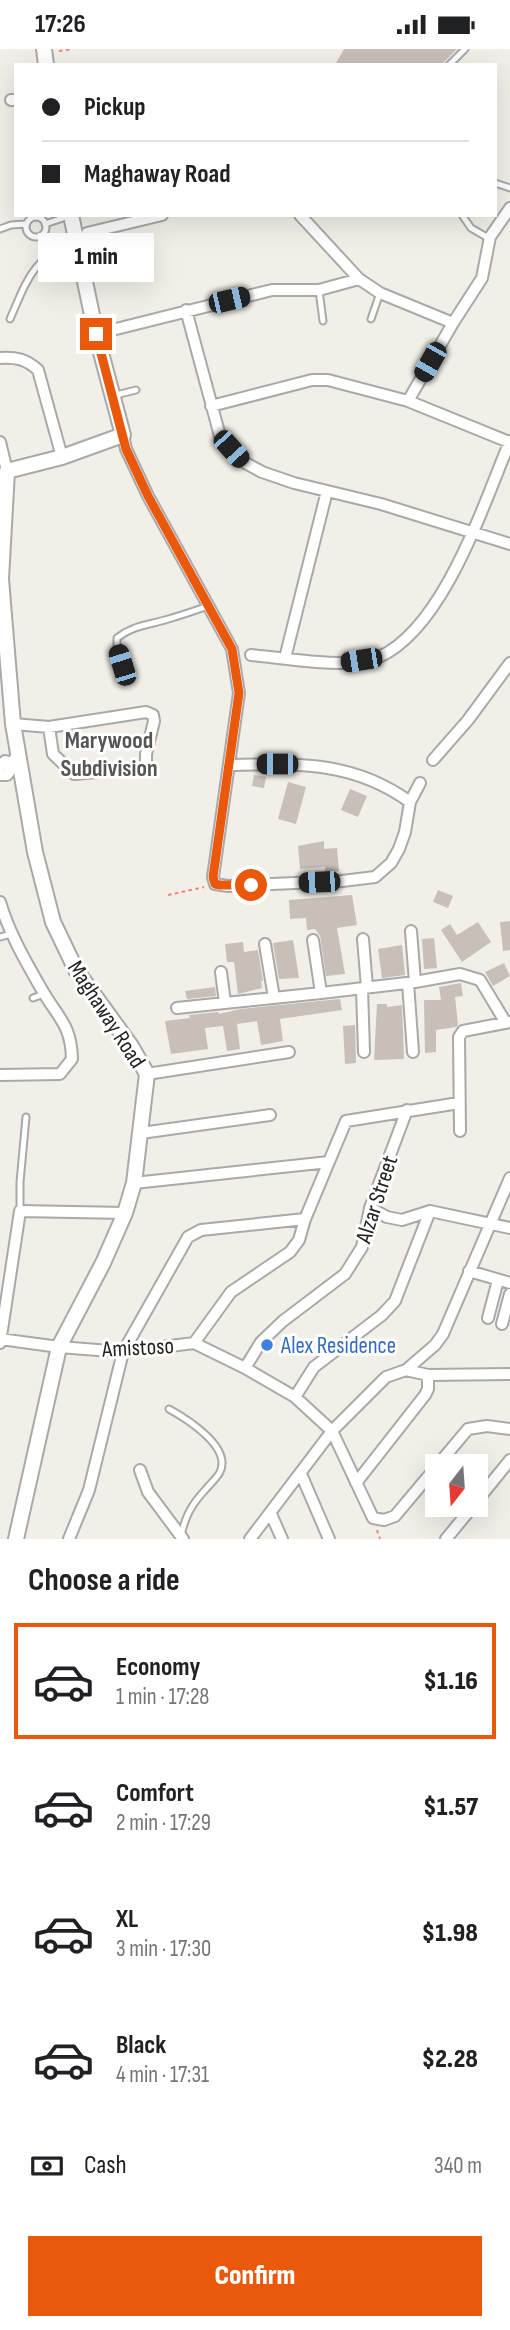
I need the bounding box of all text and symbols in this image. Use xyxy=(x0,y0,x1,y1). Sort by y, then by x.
text: 17:26 xyxy=(35,9,86,40)
text: Pickup xyxy=(84,92,146,123)
text: Maghaway Road xyxy=(84,159,231,190)
callout: 1 min xyxy=(38,233,154,281)
text: 1 min xyxy=(74,243,118,271)
car xyxy=(207,285,252,315)
route end xyxy=(80,318,112,350)
car xyxy=(411,339,450,385)
car xyxy=(210,426,253,472)
car xyxy=(106,642,139,688)
car xyxy=(339,646,384,674)
district label: Marywood Subdivision xyxy=(60,726,158,783)
car xyxy=(257,754,299,775)
route start xyxy=(235,869,267,901)
car xyxy=(298,871,341,893)
street label: Maghaway Road xyxy=(61,956,151,1074)
street label: Alzar Street xyxy=(349,1152,404,1248)
street label: Amistoso xyxy=(100,1332,175,1364)
place label: Alex Residence xyxy=(280,1332,396,1360)
marker: Alex Residence xyxy=(259,1337,275,1353)
north arrow xyxy=(425,1454,488,1517)
map controls xyxy=(425,1454,488,1517)
text: Choose a ride xyxy=(28,1561,180,1600)
icon: car xyxy=(32,1650,95,1713)
text: Economy xyxy=(116,1652,200,1683)
text: $1.16 xyxy=(423,1666,478,1697)
text: 1 min · 17:28 xyxy=(116,1683,209,1711)
icon: car xyxy=(32,1776,95,1839)
text: Comfort xyxy=(116,1778,194,1809)
text: $1.57 xyxy=(423,1792,478,1823)
text: 2 min · 17:29 xyxy=(116,1809,211,1837)
icon: car xyxy=(32,1902,95,1965)
text: XL xyxy=(116,1904,138,1935)
text: $1.98 xyxy=(422,1918,478,1949)
text: 3 min · 17:30 xyxy=(116,1935,211,1963)
icon: car xyxy=(32,2028,95,2091)
text: Black xyxy=(116,2030,166,2061)
text: $2.28 xyxy=(422,2044,478,2075)
text: 4 min · 17:31 xyxy=(116,2061,209,2089)
icon: cash xyxy=(28,2147,66,2185)
text: Cash xyxy=(84,2150,127,2181)
text: 340 m xyxy=(434,2152,482,2180)
button: Confirm xyxy=(28,2236,482,2316)

